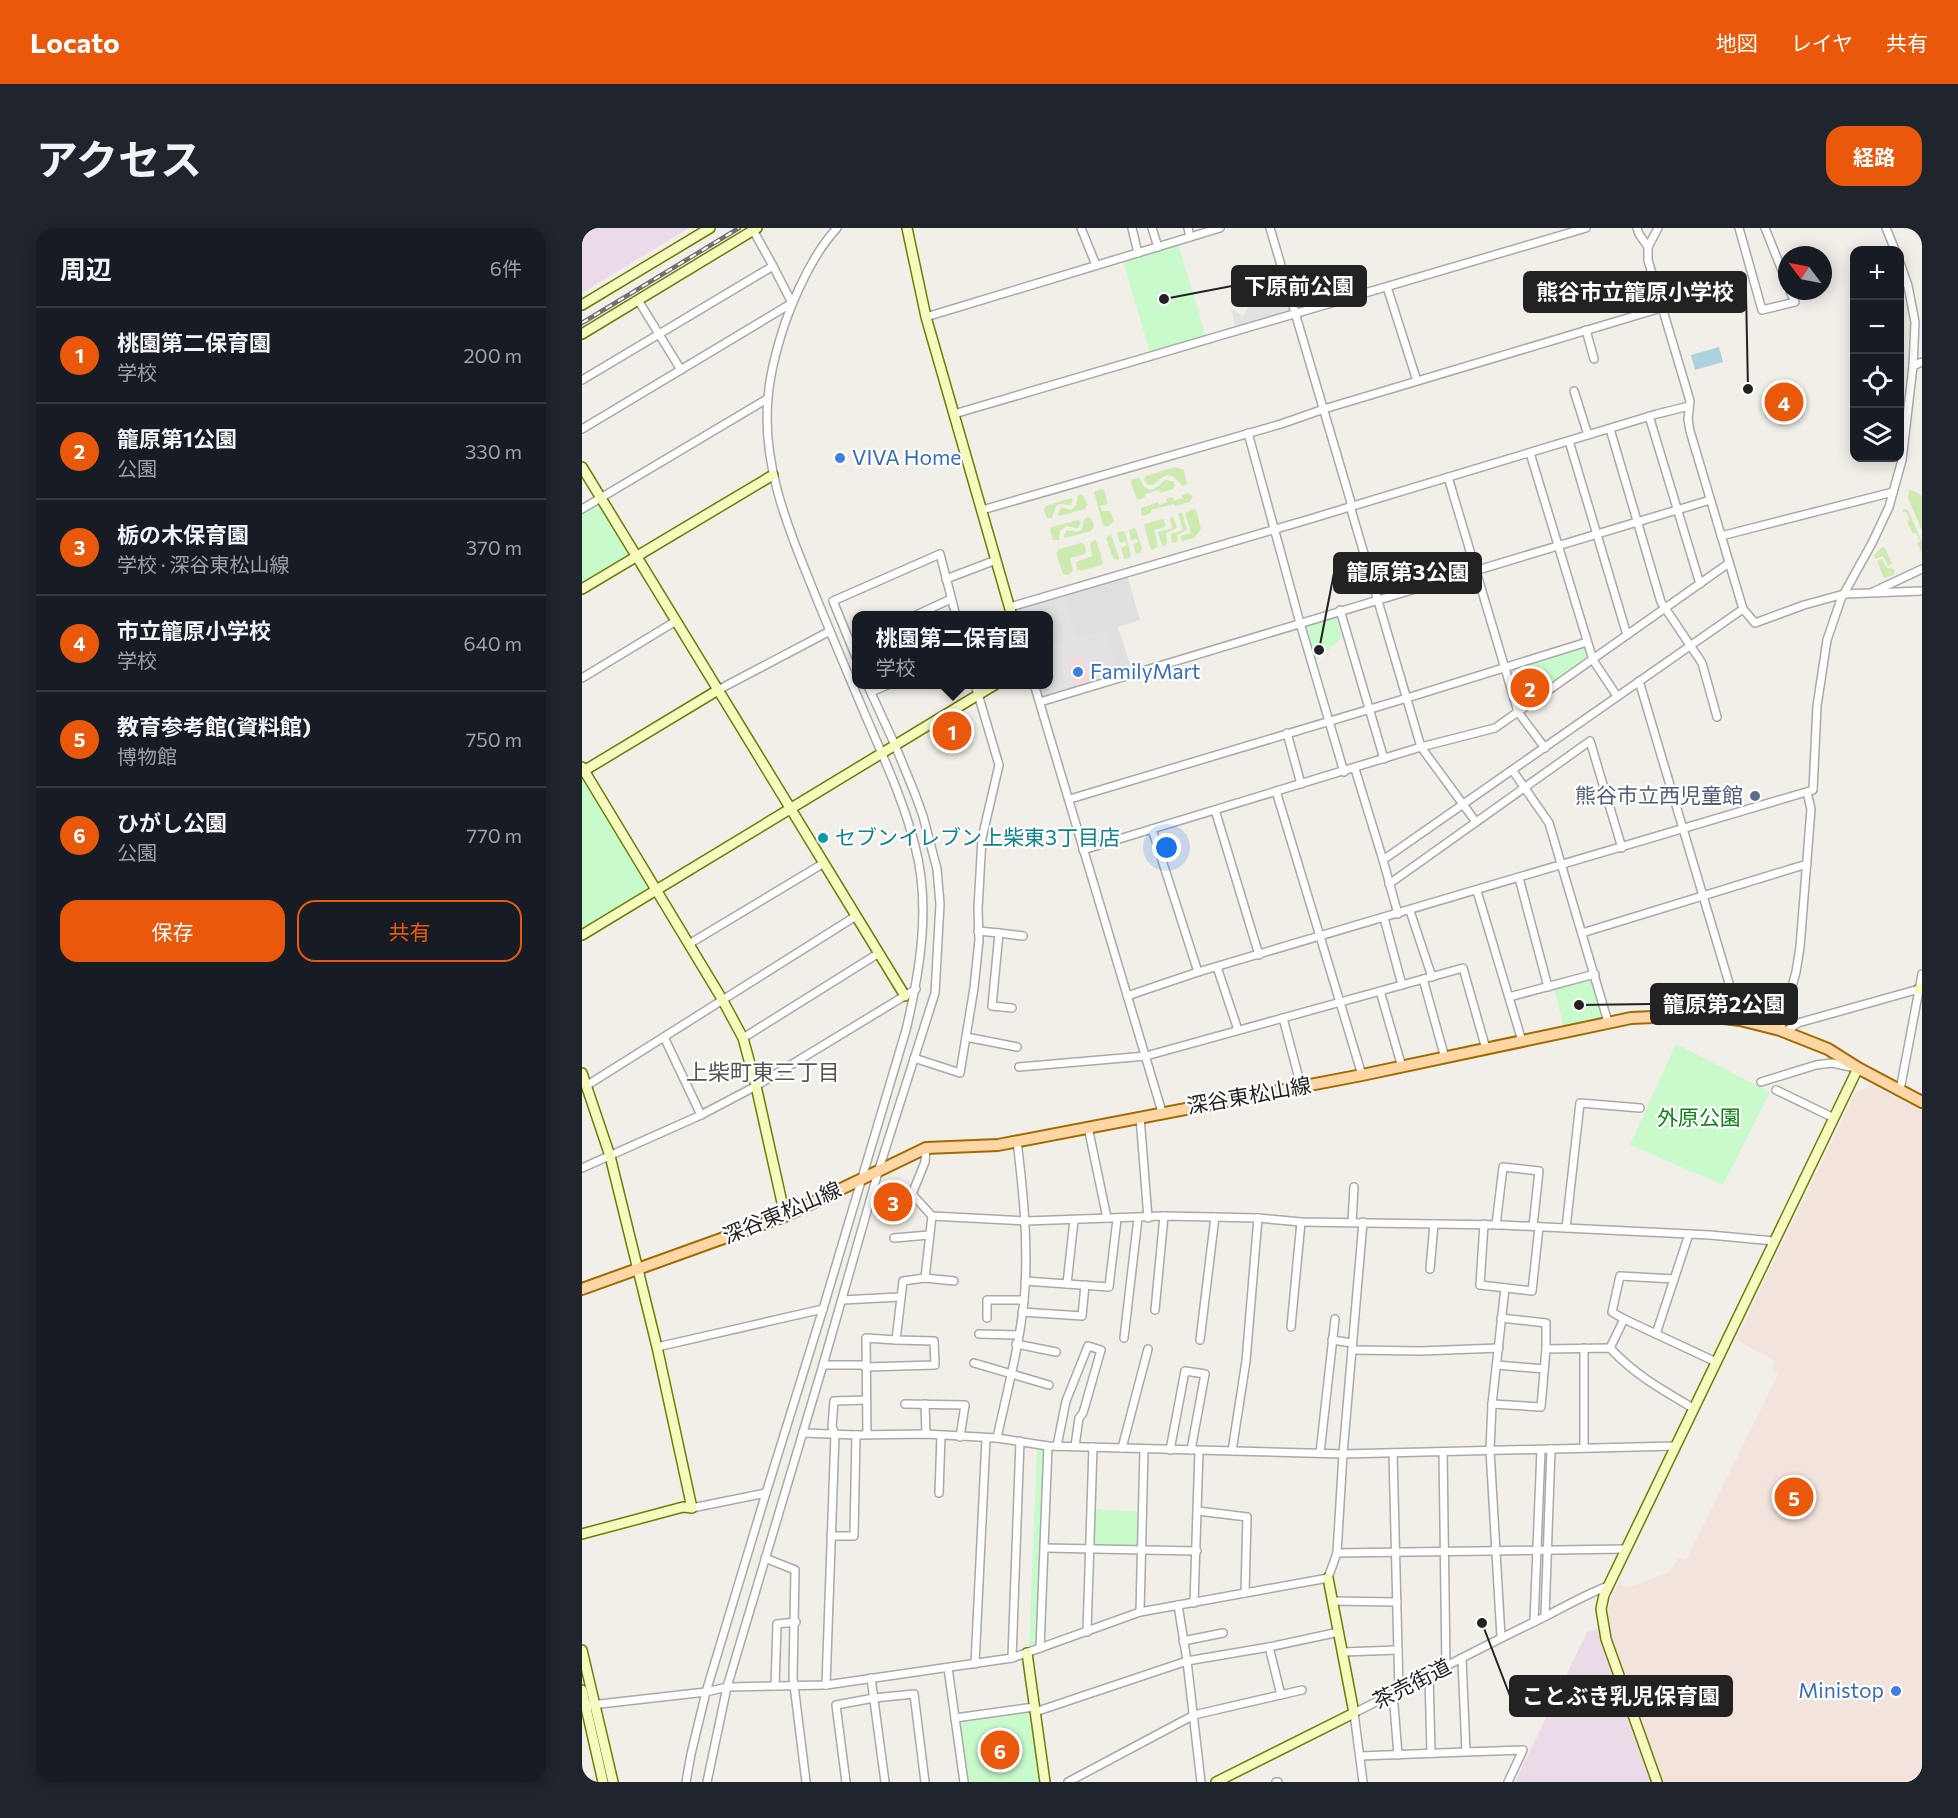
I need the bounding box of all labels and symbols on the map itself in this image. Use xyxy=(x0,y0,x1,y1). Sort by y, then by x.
north arrow xyxy=(1778,246,1832,300)
callout: 下原前公園 xyxy=(1232,266,1366,306)
text: 下原前公園 xyxy=(1244,272,1354,299)
callout: 熊谷市立籠原小学校 xyxy=(1524,272,1746,312)
text: 熊谷市立籠原小学校 xyxy=(1536,278,1734,305)
pin: 4 xyxy=(1764,380,1804,424)
place label: VIVA Home xyxy=(852,444,961,469)
marker: VIVA Home xyxy=(833,451,847,465)
callout: 籠原第3公園 xyxy=(1334,553,1481,593)
text: 籠原第3公園 xyxy=(1347,558,1469,585)
place label: FamilyMart xyxy=(1090,658,1200,683)
marker: FamilyMart xyxy=(1071,665,1085,679)
pin: 2 xyxy=(1510,666,1550,710)
pin: 1 xyxy=(932,708,971,754)
place label: 熊谷市立西児童館 xyxy=(1575,782,1743,807)
marker: 熊谷市立西児童館 xyxy=(1748,789,1762,803)
place label: セブンイレブン上柴東3丁目店 xyxy=(835,824,1120,849)
marker: セブンイレブン上柴東3丁目店 xyxy=(816,831,830,845)
your location xyxy=(1152,833,1181,862)
callout: 籠原第2公園 xyxy=(1651,984,1797,1024)
text: 籠原第2公園 xyxy=(1663,990,1785,1017)
district label: 上柴町東三丁目 xyxy=(686,1058,840,1085)
street label: 深谷東松山線 xyxy=(1185,1071,1313,1118)
park label: 外原公園 xyxy=(1657,1104,1741,1129)
street label: 深谷東松山線 xyxy=(719,1175,844,1248)
pin: 3 xyxy=(874,1180,912,1224)
pin: 5 xyxy=(1774,1474,1814,1520)
street label: 茶売街道 xyxy=(1368,1652,1454,1713)
callout: ことぶき乳児保育園 xyxy=(1510,1676,1732,1716)
place label: Ministop xyxy=(1798,1677,1884,1702)
text: ことぶき乳児保育園 xyxy=(1522,1682,1720,1709)
marker: Ministop xyxy=(1889,1684,1903,1698)
pin: 6 xyxy=(980,1728,1020,1772)

